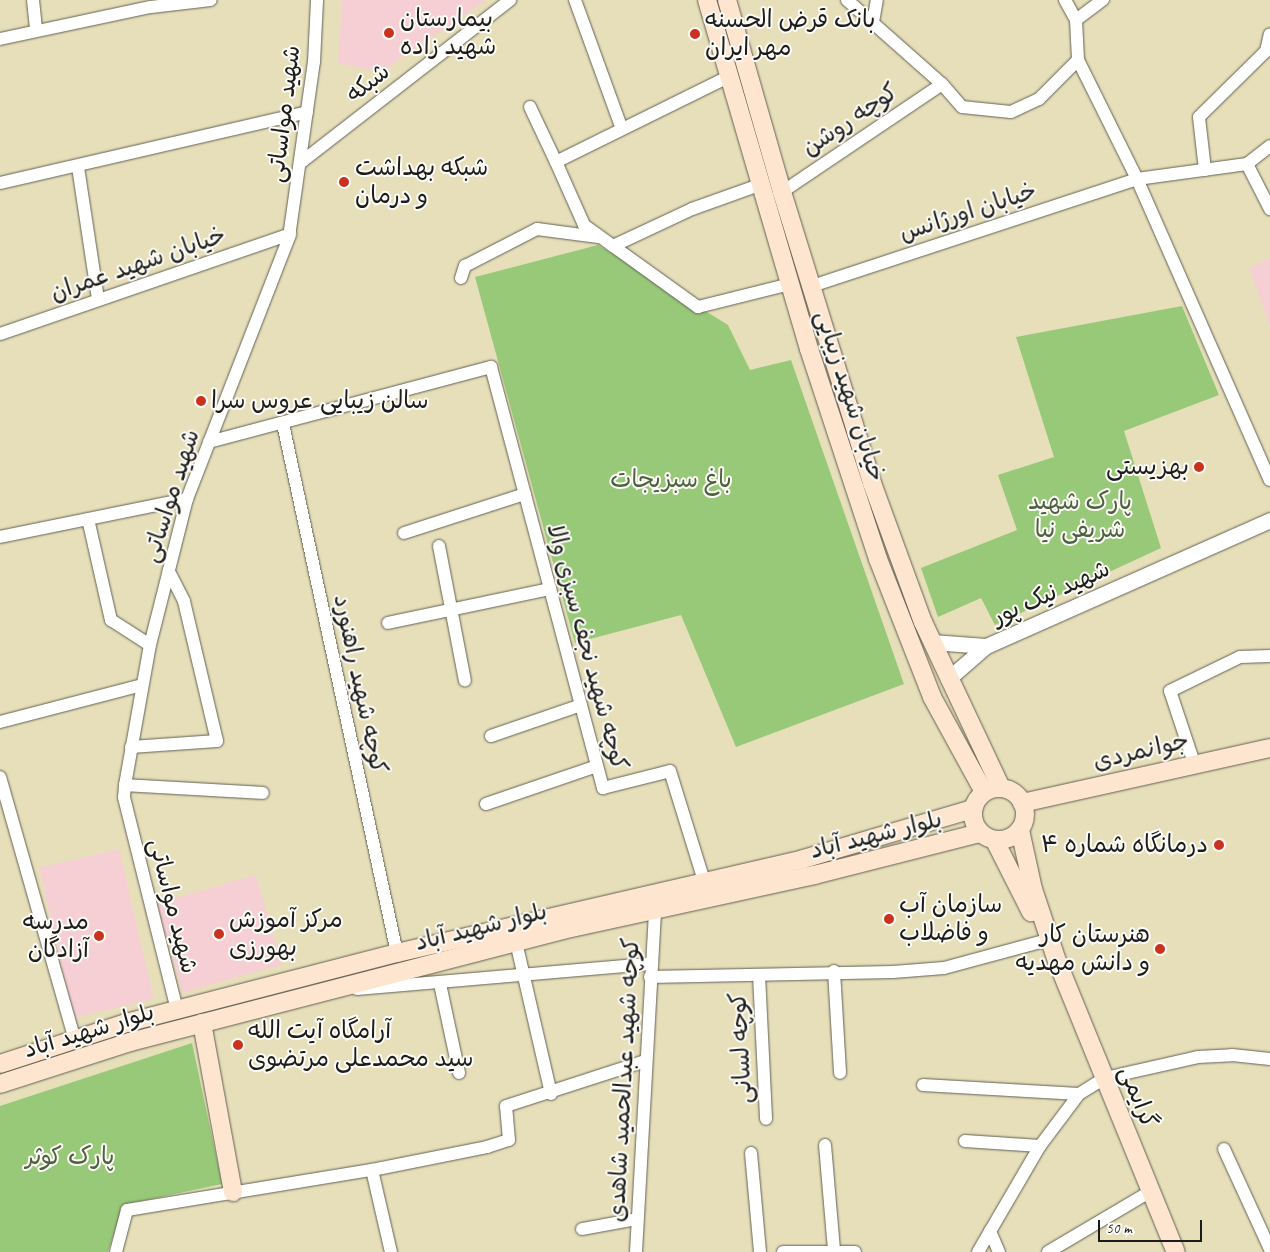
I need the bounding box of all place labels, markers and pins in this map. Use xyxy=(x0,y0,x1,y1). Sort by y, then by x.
place label: بیمارستان شهید زاده xyxy=(400,5,496,61)
place label: بانک قرض الحسنه مهر ایران xyxy=(705,6,876,62)
marker: بیمارستان شهید زاده xyxy=(382,26,396,40)
marker: بانک قرض الحسنه مهر ایران xyxy=(689,28,701,40)
place label: شبکه بهداشت و درمان xyxy=(355,154,488,210)
marker: شبکه بهداشت و درمان xyxy=(337,175,351,189)
place label: سالن زیبایی عروس سرا xyxy=(211,387,429,415)
marker: سالن زیبایی عروس سرا xyxy=(195,395,207,407)
place label: بهزیستی xyxy=(1106,453,1189,481)
marker: بهزیستی xyxy=(1193,461,1205,473)
place label: درمانگاه شماره ۴ xyxy=(1041,831,1208,859)
marker: درمانگاه شماره ۴ xyxy=(1212,838,1226,852)
place label: سازمان آب و فاضلاب xyxy=(899,891,1002,947)
place label: مرکز آموزش بهورزی xyxy=(229,906,343,962)
place label: مدرسه آزادگان xyxy=(23,908,89,964)
marker: سازمان آب و فاضلاب xyxy=(883,913,895,925)
place label: هنرستان کار و دانش مهدیه xyxy=(1015,921,1150,977)
marker: مرکز آموزش بهورزی xyxy=(213,928,225,940)
marker: مدرسه آزادگان xyxy=(93,930,105,942)
marker: هنرستان کار و دانش مهدیه xyxy=(1154,943,1166,955)
place label: آرامگاه آیت الله سید محمدعلی مرتضوی xyxy=(248,1017,473,1073)
marker: آرامگاه آیت الله سید محمدعلی مرتضوی xyxy=(232,1039,244,1051)

